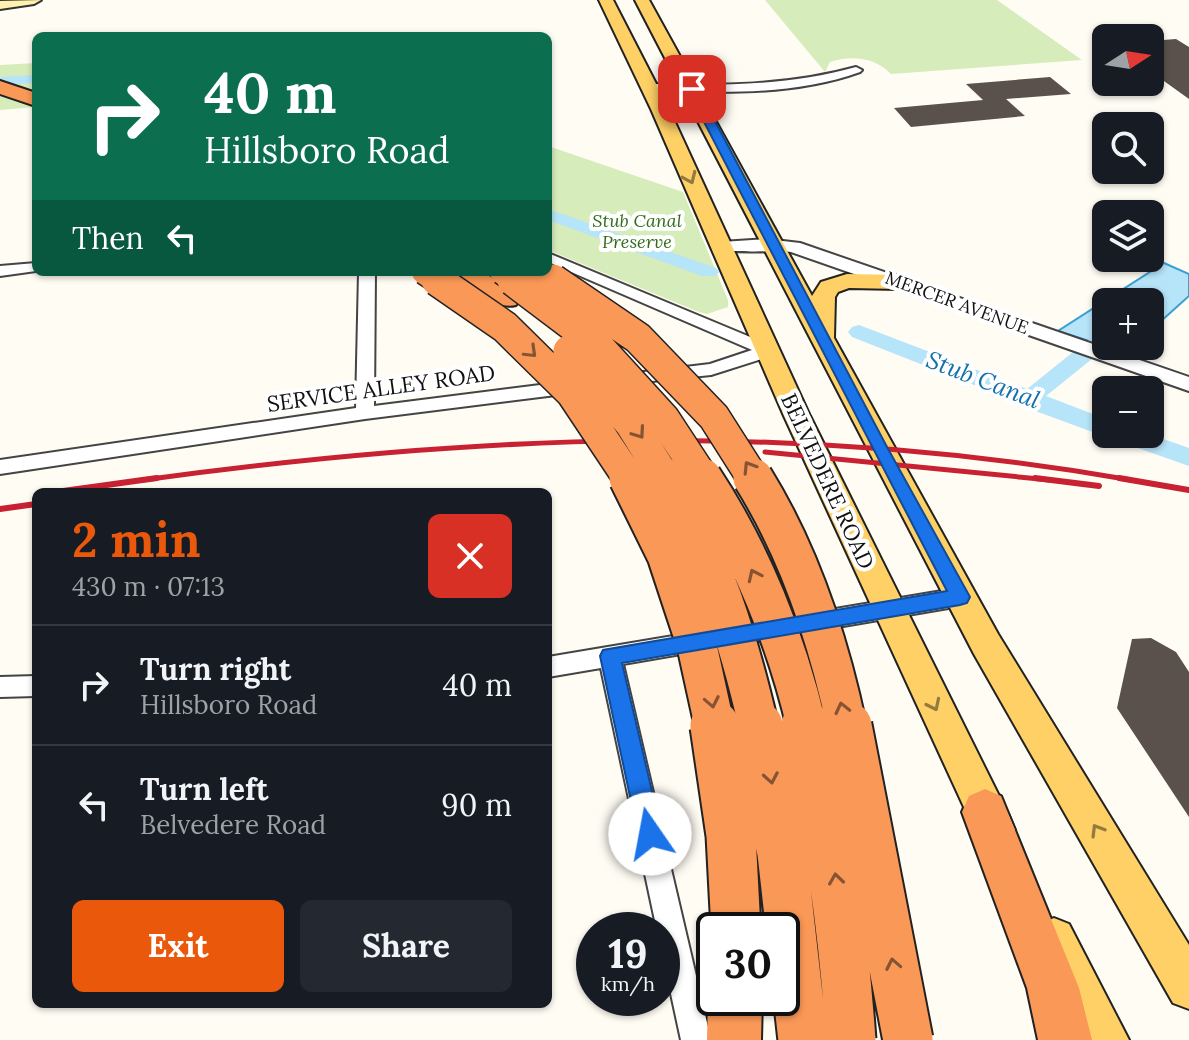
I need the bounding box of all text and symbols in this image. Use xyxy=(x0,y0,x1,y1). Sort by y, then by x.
north arrow xyxy=(1092,24,1164,96)
map controls xyxy=(1092,24,1164,448)
pin xyxy=(658,55,726,123)
text: 40 m xyxy=(204,57,337,128)
icon: right xyxy=(72,64,176,168)
icon: arrive xyxy=(670,67,714,111)
button: search xyxy=(1092,112,1164,184)
text: Hillsboro Road xyxy=(204,127,450,173)
one-way arrow xyxy=(681,169,697,184)
button: layers xyxy=(1092,200,1164,272)
park label: Stub Canal Preserve xyxy=(592,209,682,253)
icon: left xyxy=(160,216,204,260)
text: Then xyxy=(72,219,144,257)
street label: MERCER AVENUE xyxy=(882,266,1032,339)
button: + xyxy=(1092,288,1164,360)
one-way arrow xyxy=(522,342,536,357)
water label: Stub Canal xyxy=(922,344,1045,415)
street label: SERVICE ALLEY ROAD xyxy=(265,358,497,418)
button: − xyxy=(1092,376,1164,448)
street label: BELVEDERE ROAD xyxy=(775,389,881,573)
one-way arrow xyxy=(629,424,644,438)
one-way arrow xyxy=(744,461,759,476)
text: 2 min xyxy=(72,509,201,570)
button: close xyxy=(428,514,512,598)
one-way arrow xyxy=(748,569,764,583)
text: 430 m · 07:13 xyxy=(72,570,225,603)
text: Turn right xyxy=(140,650,291,688)
icon: right xyxy=(72,663,116,707)
text: 40 m xyxy=(442,666,512,704)
text: Hillsboro Road xyxy=(140,688,317,721)
one-way arrow xyxy=(702,695,719,708)
one-way arrow xyxy=(924,697,940,711)
one-way arrow xyxy=(834,702,851,716)
text: Turn left xyxy=(140,770,268,808)
one-way arrow xyxy=(762,771,779,784)
icon: left xyxy=(72,783,116,827)
text: 90 m xyxy=(441,786,512,824)
position arrow xyxy=(608,792,692,876)
text: Belvedere Road xyxy=(140,808,326,841)
one-way arrow xyxy=(1091,824,1107,839)
one-way arrow xyxy=(828,872,845,886)
button: Exit xyxy=(72,900,284,992)
button: Share xyxy=(300,900,512,992)
speed limit sign: 30 xyxy=(696,912,800,1016)
text: 19 xyxy=(608,928,648,979)
one-way arrow xyxy=(885,957,902,970)
text: km/h xyxy=(601,971,655,996)

